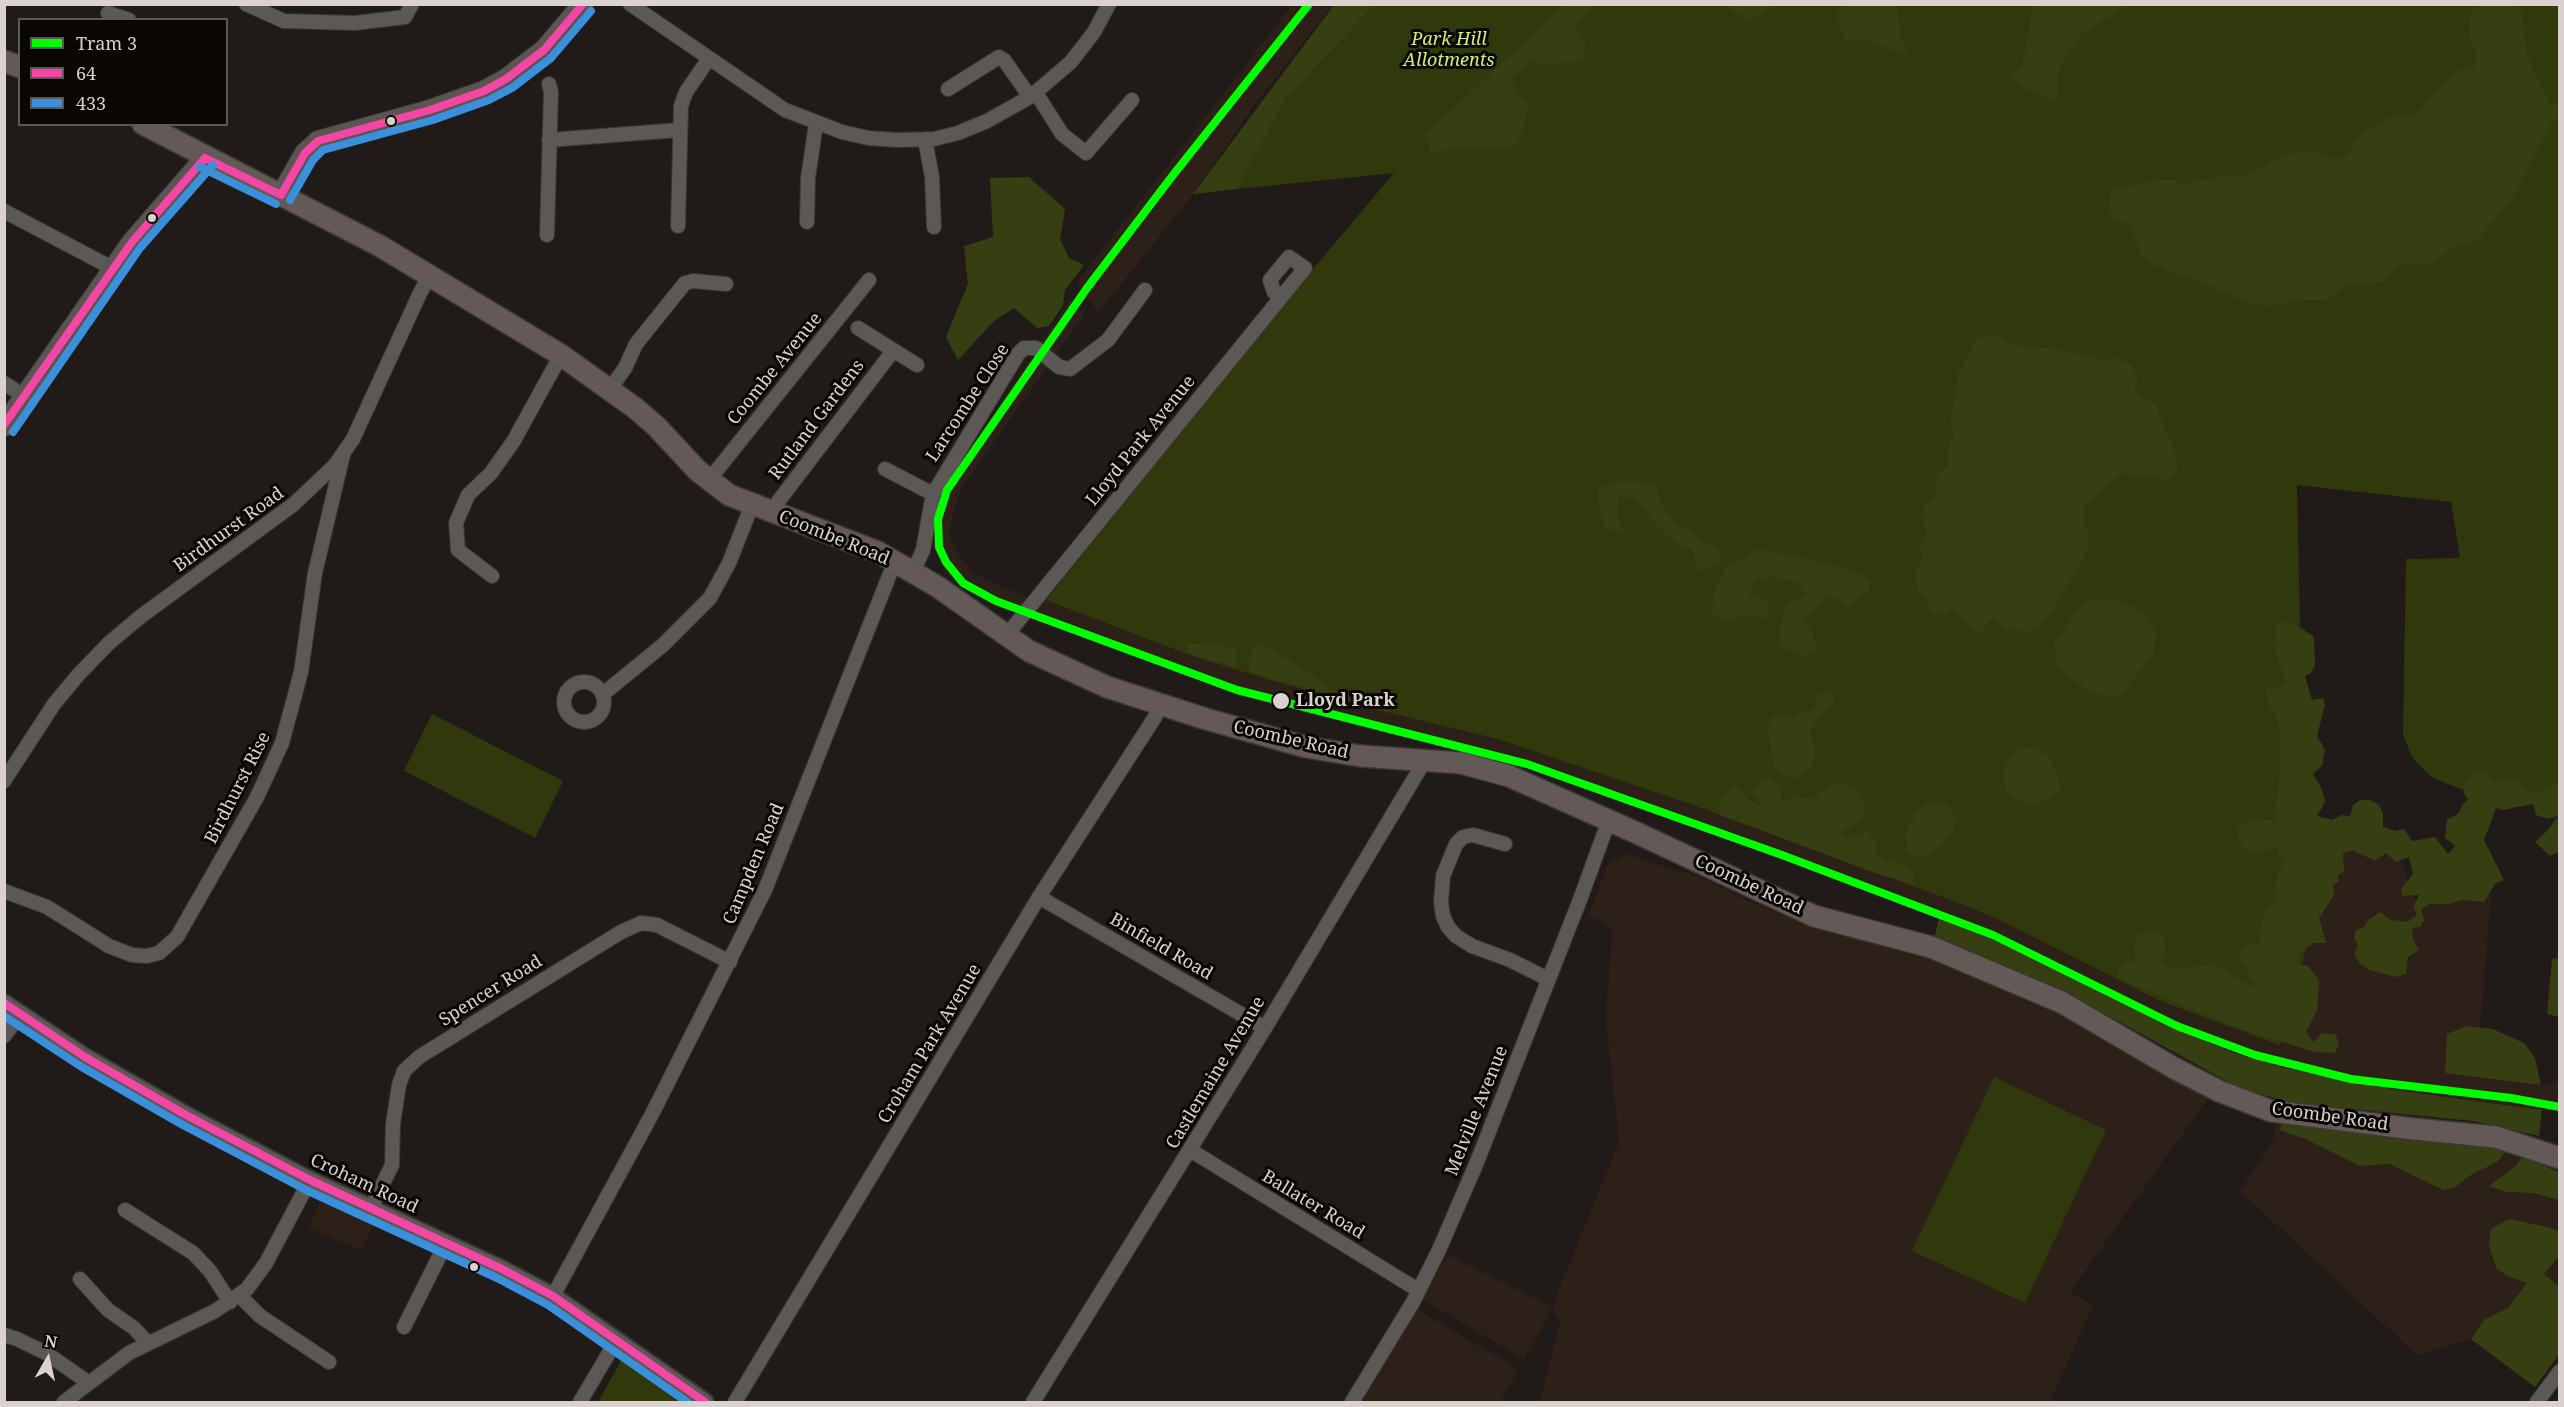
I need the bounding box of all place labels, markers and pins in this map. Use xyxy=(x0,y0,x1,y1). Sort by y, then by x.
unlabelled marker xyxy=(385,115,397,127)
unlabelled marker xyxy=(146,212,158,224)
place label: Lloyd Park xyxy=(1296,690,1395,712)
marker: Lloyd Park xyxy=(1271,691,1291,711)
unlabelled marker xyxy=(468,1261,480,1273)

